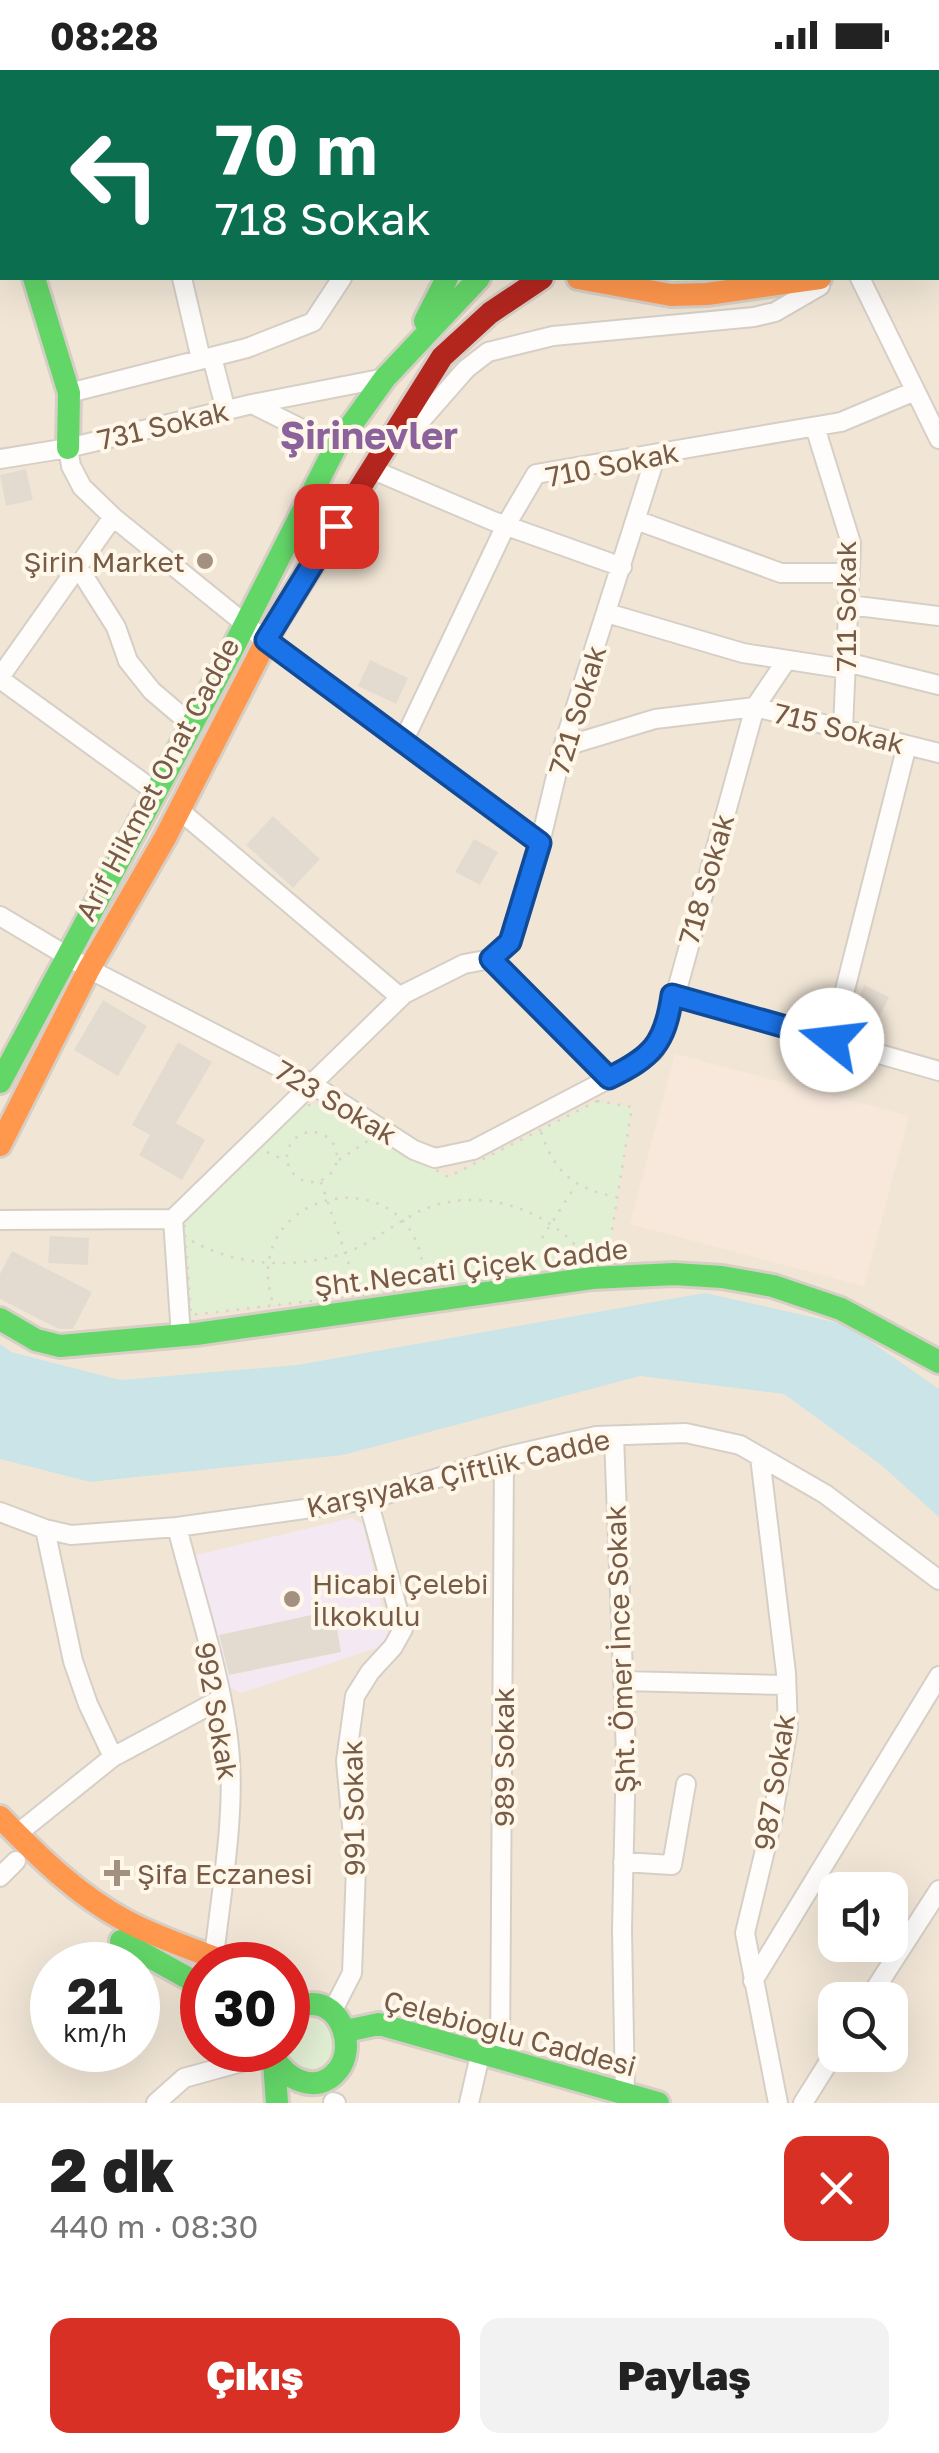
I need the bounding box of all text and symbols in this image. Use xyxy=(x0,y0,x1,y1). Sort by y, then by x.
text: 08:28 xyxy=(50,13,159,58)
text: 70 m xyxy=(215,106,377,190)
icon: left xyxy=(50,110,180,240)
text: 718 Sokak xyxy=(215,191,431,245)
street label: 731 Sokak xyxy=(94,394,232,456)
district label: Şirinevler xyxy=(280,412,458,458)
street label: 710 Sokak xyxy=(543,435,681,493)
pin xyxy=(294,484,379,569)
icon: arrive xyxy=(309,499,364,554)
street label: 711 Sokak xyxy=(829,540,862,671)
place label: Şirin Market xyxy=(23,545,185,578)
marker: Şirin Market xyxy=(194,550,216,572)
street label: Arif Hikmet Onat Cadde xyxy=(68,632,246,926)
street label: 721 Sokak xyxy=(542,641,612,779)
street label: 715 Sokak xyxy=(770,696,908,760)
street label: 718 Sokak xyxy=(672,810,740,948)
position arrow xyxy=(780,988,884,1092)
street label: 723 Sokak xyxy=(269,1053,403,1151)
street label: Şht.Necati Çiçek Cadde xyxy=(312,1231,630,1303)
street label: Karşıyaka Çiftlik Cadde xyxy=(303,1422,613,1524)
street label: Şht. Ömer İnce Sokak xyxy=(598,1504,642,1794)
place label: Hicabi Çelebi İlkokulu xyxy=(312,1567,489,1632)
marker: Hicabi Çelebi İlkokulu xyxy=(281,1588,303,1610)
street label: 992 Sokak xyxy=(189,1640,245,1782)
street label: 989 Sokak xyxy=(487,1687,520,1827)
street label: 987 Sokak xyxy=(747,1711,801,1853)
street label: 991 Sokak xyxy=(335,1739,371,1876)
place label: Şifa Eczanesi xyxy=(137,1857,313,1890)
marker: Şifa Eczanesi xyxy=(106,1862,128,1884)
map controls xyxy=(818,1872,908,2072)
button: sound xyxy=(818,1872,908,1962)
speed limit sign: 30 xyxy=(180,1942,310,2072)
text: 21 xyxy=(67,1965,123,2025)
button: search xyxy=(818,1982,908,2072)
street label: Çelebioğlu Caddesi xyxy=(380,1983,640,2083)
text: km/h xyxy=(63,2017,127,2048)
text: 2 dk xyxy=(50,2133,174,2205)
button: close xyxy=(784,2136,889,2241)
text: 440 m · 08:30 xyxy=(50,2207,258,2245)
button: Çıkış xyxy=(50,2318,460,2433)
button: Paylaş xyxy=(480,2318,889,2433)

